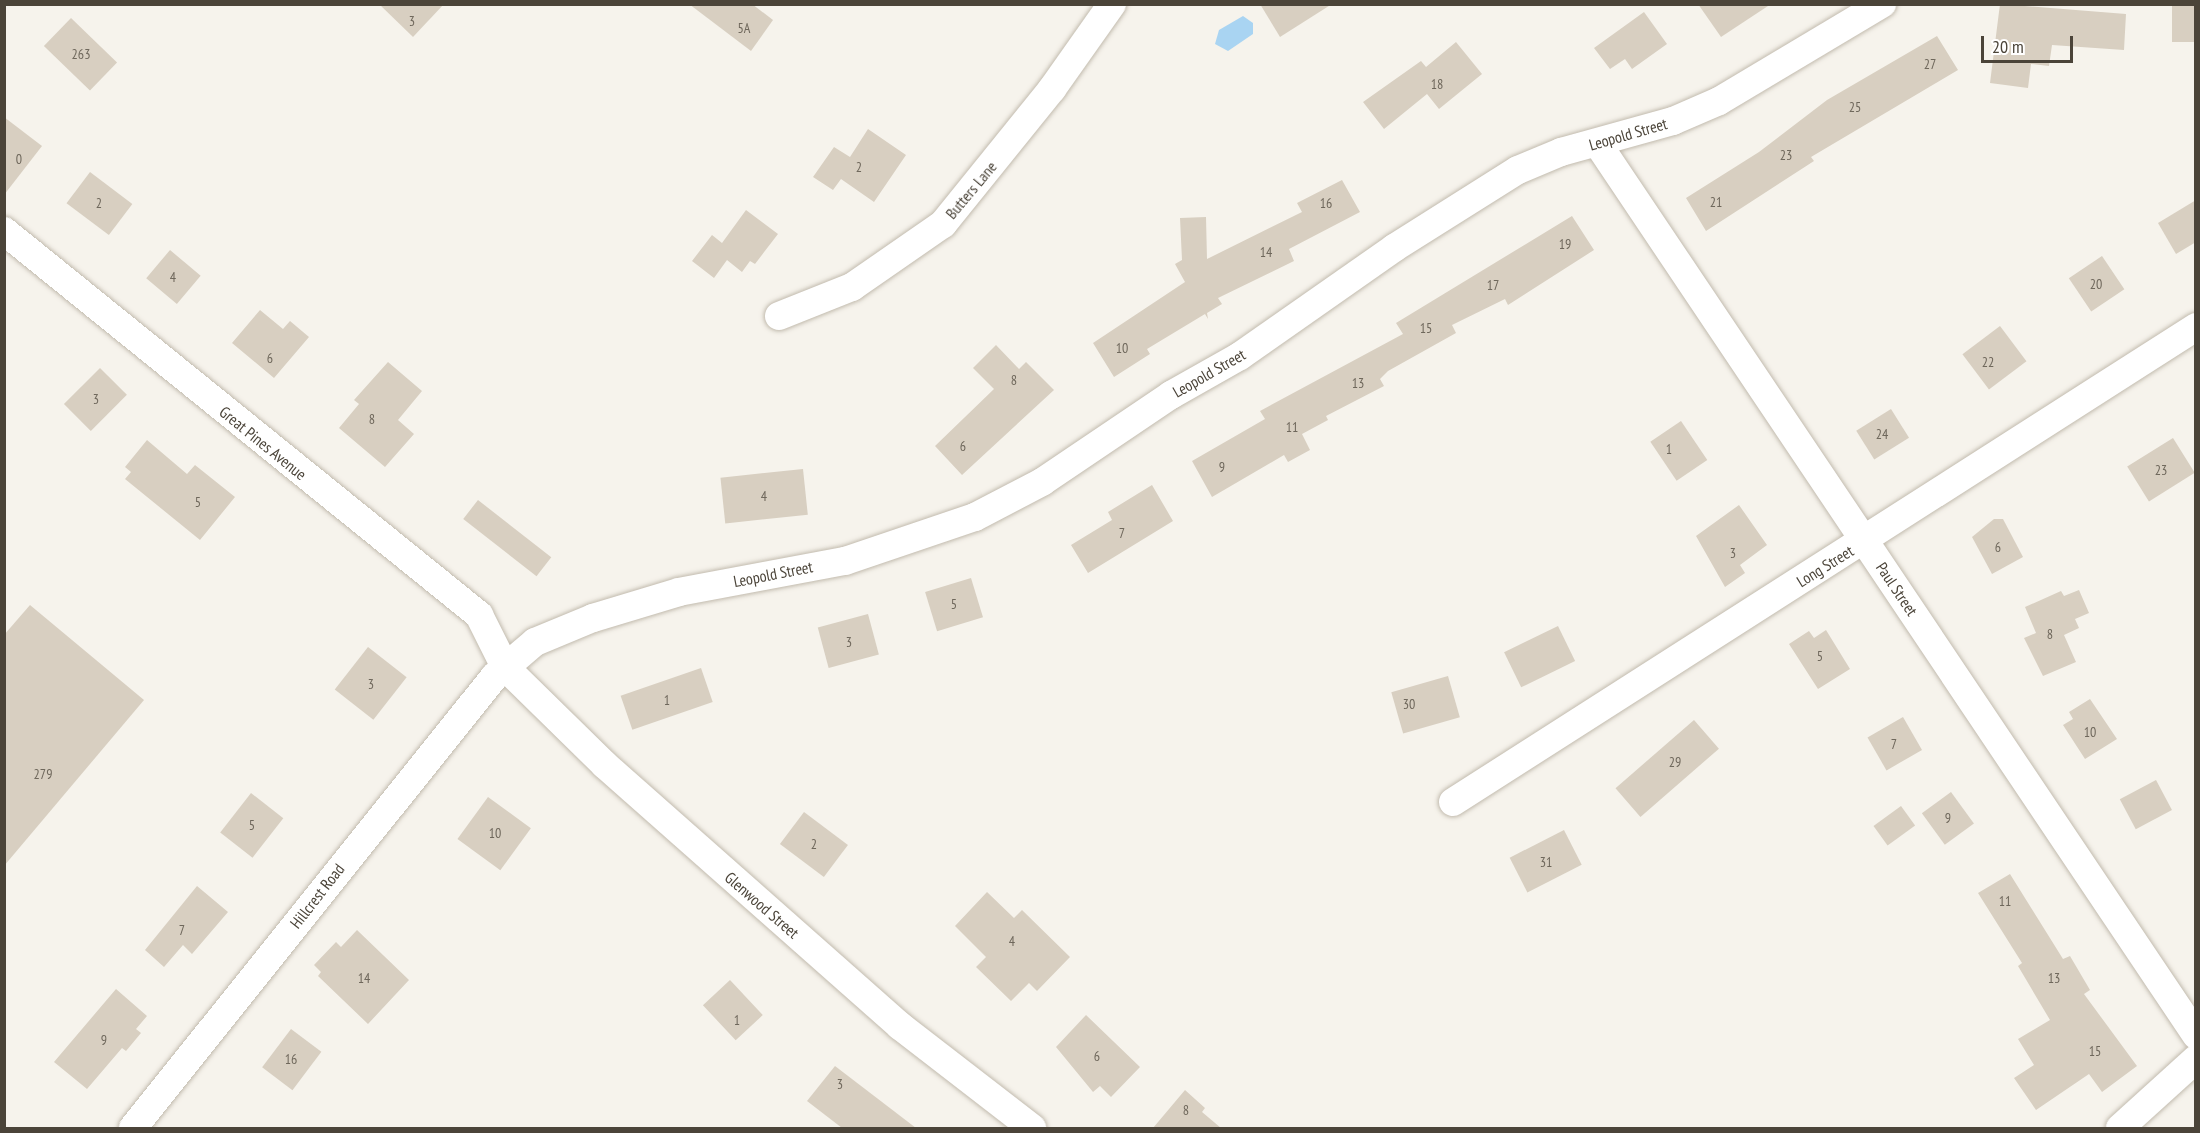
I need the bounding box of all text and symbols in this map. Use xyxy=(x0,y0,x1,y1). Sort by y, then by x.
house number: 3 xyxy=(409,13,415,29)
house number: 5A xyxy=(738,20,750,36)
scale bar xyxy=(1984,24,2076,62)
text: 20 m xyxy=(1992,35,2024,58)
house number: 263 xyxy=(72,46,90,62)
house number: 27 xyxy=(1924,56,1936,72)
house number: 18 xyxy=(1431,76,1443,92)
house number: 25 xyxy=(1849,99,1861,115)
street label: Leopold Street xyxy=(1587,114,1669,154)
house number: 23 xyxy=(1780,147,1792,163)
house number: 0 xyxy=(16,151,22,167)
street label: Butters Lane xyxy=(941,157,1001,223)
house number: 2 xyxy=(856,159,862,175)
house number: 21 xyxy=(1710,194,1722,210)
house number: 2 xyxy=(96,195,102,211)
house number: 16 xyxy=(1320,195,1332,211)
house number: 19 xyxy=(1559,236,1571,252)
house number: 14 xyxy=(1260,244,1272,260)
house number: 4 xyxy=(170,269,176,285)
house number: 20 xyxy=(2090,276,2102,292)
house number: 17 xyxy=(1487,277,1499,293)
house number: 15 xyxy=(1420,320,1432,336)
house number: 10 xyxy=(1116,340,1128,356)
street label: Leopold Street xyxy=(1169,345,1249,401)
house number: 6 xyxy=(267,350,273,366)
house number: 22 xyxy=(1982,354,1994,370)
house number: 8 xyxy=(1011,372,1017,388)
house number: 13 xyxy=(1352,375,1364,391)
house number: 3 xyxy=(93,391,99,407)
street label: Great Pines Avenue xyxy=(216,402,310,484)
house number: 8 xyxy=(369,411,375,427)
house number: 11 xyxy=(1286,419,1298,435)
house number: 24 xyxy=(1876,426,1888,442)
house number: 6 xyxy=(960,438,966,454)
house number: 1 xyxy=(1666,441,1672,457)
house number: 9 xyxy=(1219,459,1225,475)
house number: 23 xyxy=(2155,462,2167,478)
house number: 4 xyxy=(761,488,767,504)
house number: 5 xyxy=(195,494,201,510)
house number: 7 xyxy=(1119,525,1125,541)
house number: 6 xyxy=(1995,539,2001,555)
street label: Long Street xyxy=(1793,541,1857,591)
house number: 3 xyxy=(1730,545,1736,561)
street label: Leopold Street xyxy=(732,557,814,591)
street label: Paul Street xyxy=(1872,559,1922,619)
house number: 5 xyxy=(951,596,957,612)
house number: 8 xyxy=(2047,626,2053,642)
house number: 3 xyxy=(846,634,852,650)
house number: 5 xyxy=(1817,648,1823,664)
house number: 3 xyxy=(368,676,374,692)
house number: 1 xyxy=(664,692,670,708)
house number: 30 xyxy=(1403,696,1415,712)
house number: 10 xyxy=(2084,724,2096,740)
house number: 7 xyxy=(1891,736,1897,752)
house number: 29 xyxy=(1669,754,1681,770)
house number: 279 xyxy=(34,766,52,782)
house number: 9 xyxy=(1945,810,1951,826)
house number: 5 xyxy=(249,817,255,833)
house number: 10 xyxy=(489,825,501,841)
house number: 2 xyxy=(811,836,817,852)
house number: 31 xyxy=(1540,854,1552,870)
street label: Hillcrest Road xyxy=(286,860,348,932)
street label: Glenwood Street xyxy=(721,868,803,942)
house number: 11 xyxy=(1999,893,2011,909)
house number: 7 xyxy=(179,922,185,938)
house number: 4 xyxy=(1009,933,1015,949)
house number: 14 xyxy=(358,970,370,986)
house number: 13 xyxy=(2048,970,2060,986)
house number: 1 xyxy=(734,1012,740,1028)
house number: 9 xyxy=(101,1032,107,1048)
house number: 15 xyxy=(2089,1043,2101,1059)
house number: 6 xyxy=(1094,1048,1100,1064)
house number: 16 xyxy=(285,1051,297,1067)
house number: 3 xyxy=(837,1076,843,1092)
house number: 8 xyxy=(1183,1102,1189,1118)

